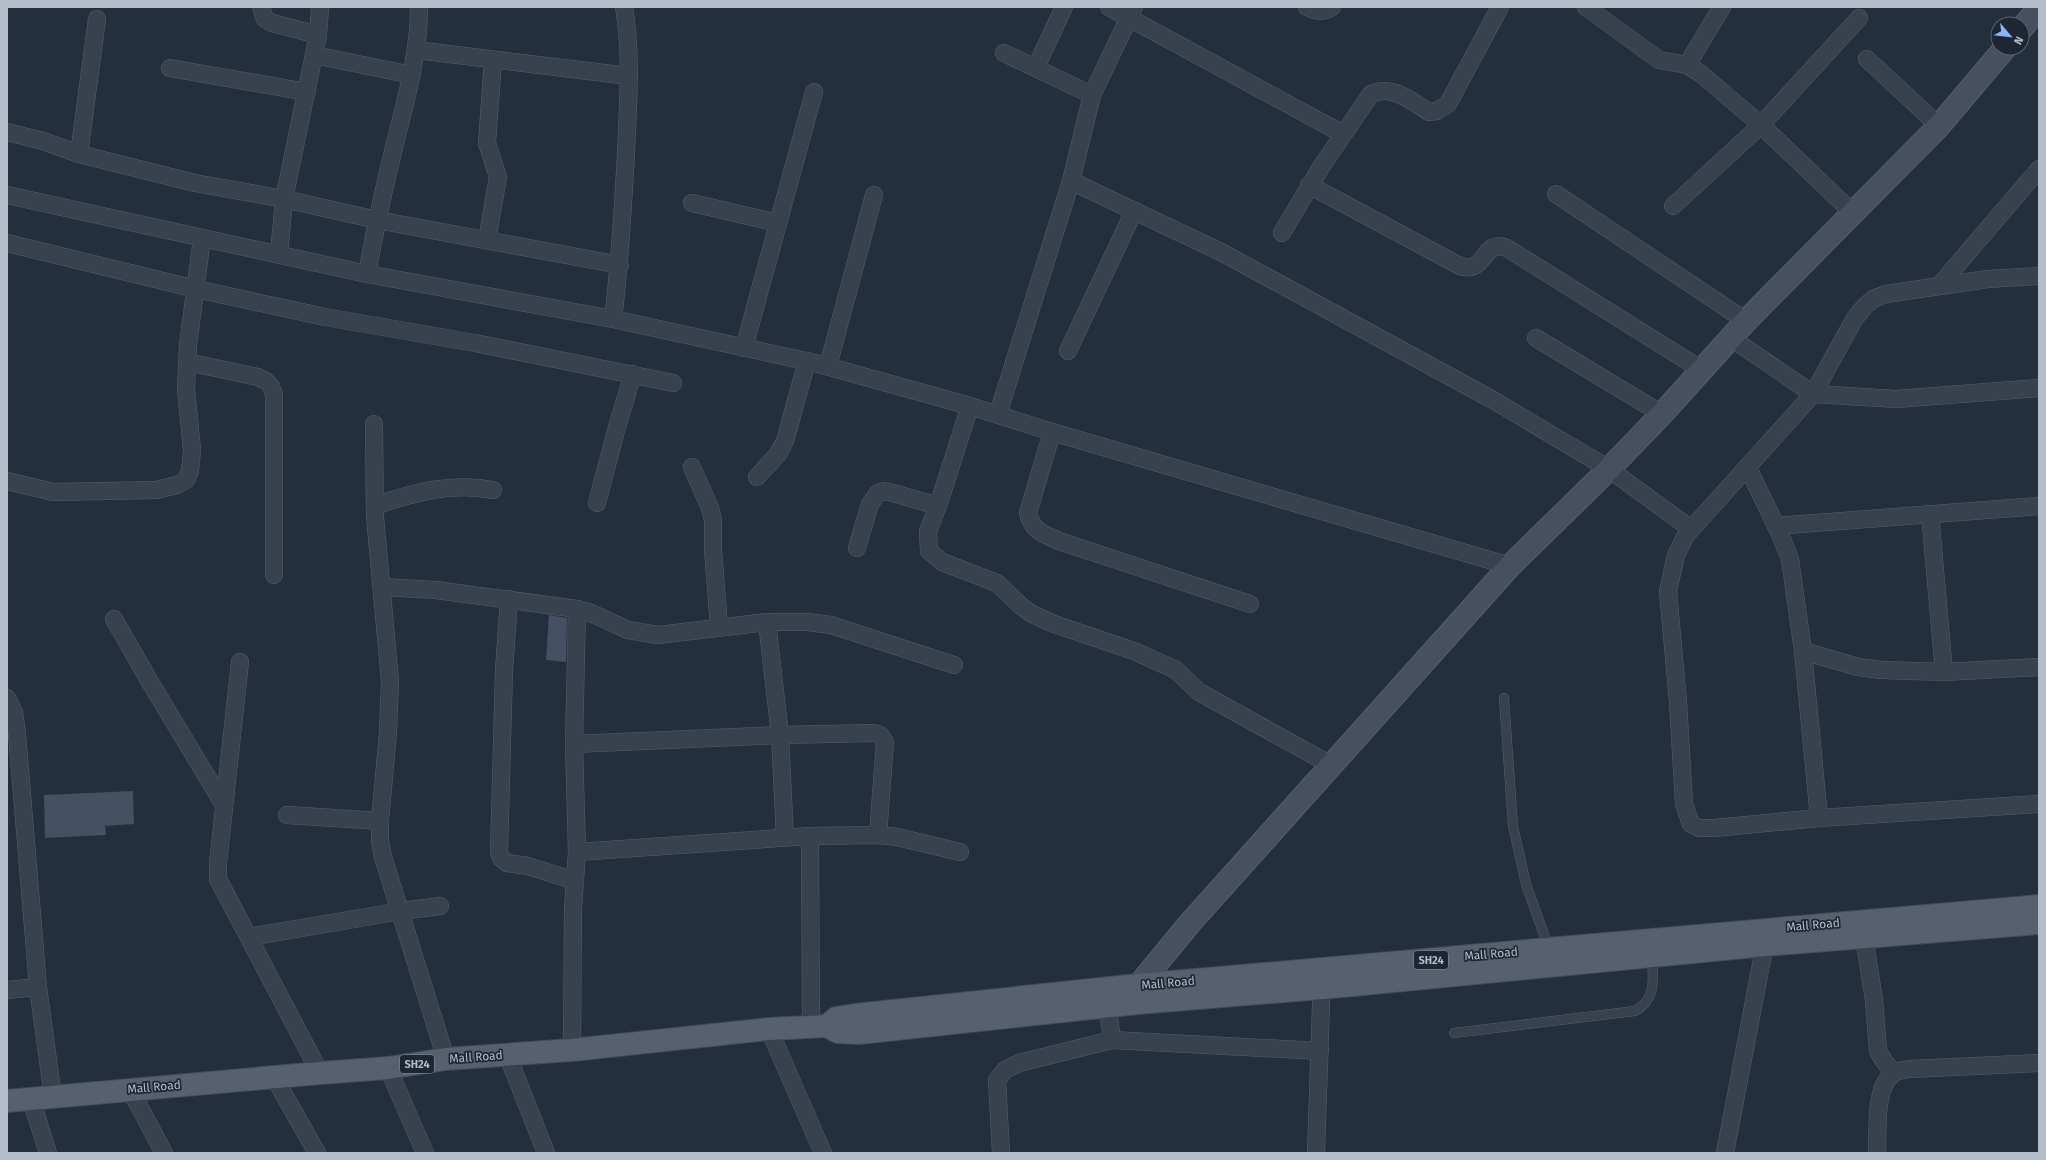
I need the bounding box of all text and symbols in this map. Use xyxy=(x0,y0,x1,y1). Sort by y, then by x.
north arrow xyxy=(1990,16,2030,56)
text: N xyxy=(2011,34,2026,47)
street label: Mall Road xyxy=(1786,916,1840,934)
street label: Mall Road xyxy=(1464,945,1518,963)
road number: SH24 xyxy=(1414,951,1448,969)
street label: Mall Road xyxy=(1141,974,1195,992)
street label: Mall Road xyxy=(449,1048,503,1066)
road number: SH24 xyxy=(400,1055,434,1073)
street label: Mall Road xyxy=(127,1078,181,1096)

